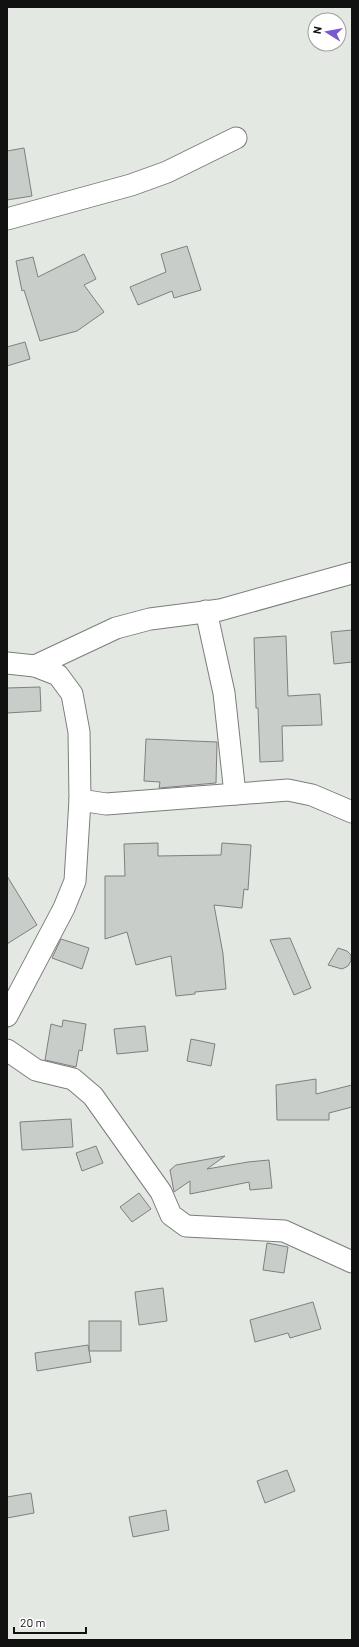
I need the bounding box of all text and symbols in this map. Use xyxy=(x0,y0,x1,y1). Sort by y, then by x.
north arrow xyxy=(307,12,347,52)
text: N xyxy=(310,25,324,35)
scale bar xyxy=(14,1609,86,1635)
text: 20 m xyxy=(20,1615,46,1629)

